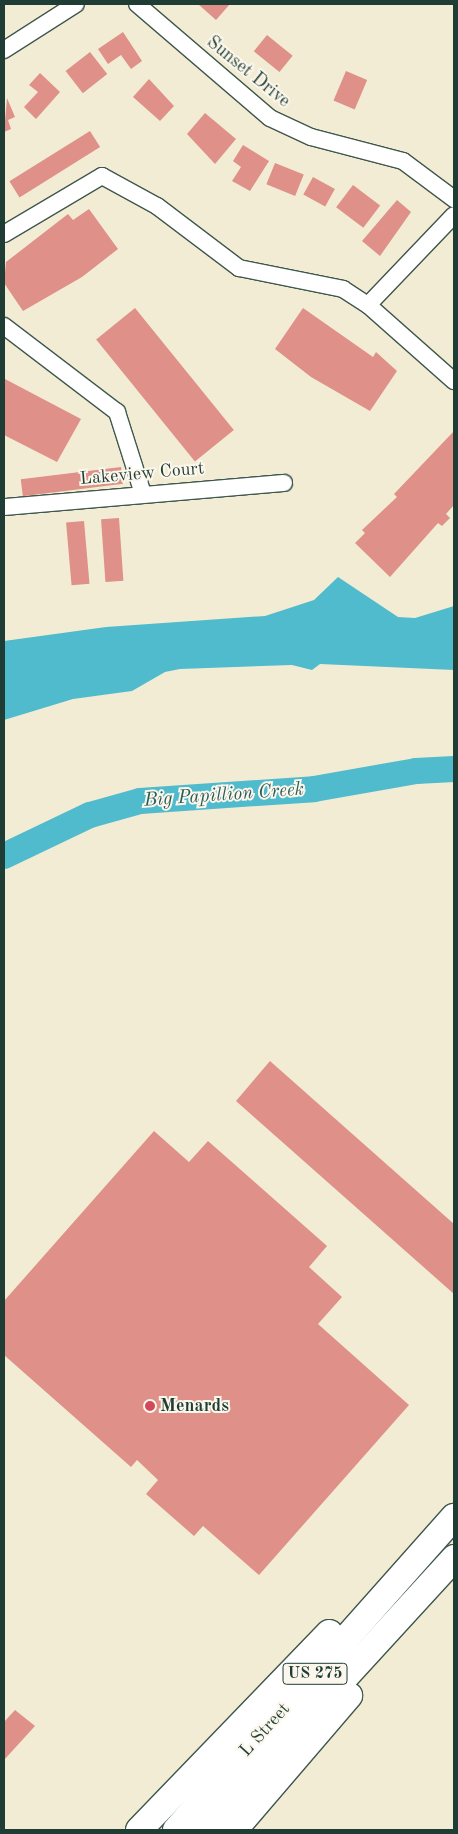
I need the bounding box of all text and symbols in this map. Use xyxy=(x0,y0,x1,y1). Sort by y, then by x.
street label: Sunset Drive xyxy=(202,32,294,112)
street label: Lakeview Court xyxy=(79,458,205,490)
water label: Big Papillion Creek xyxy=(143,779,305,813)
place label: Menards xyxy=(160,1395,229,1417)
marker: Menards xyxy=(144,1400,156,1412)
road number: US 275 xyxy=(282,1660,348,1688)
street label: L Street xyxy=(235,1699,295,1761)

